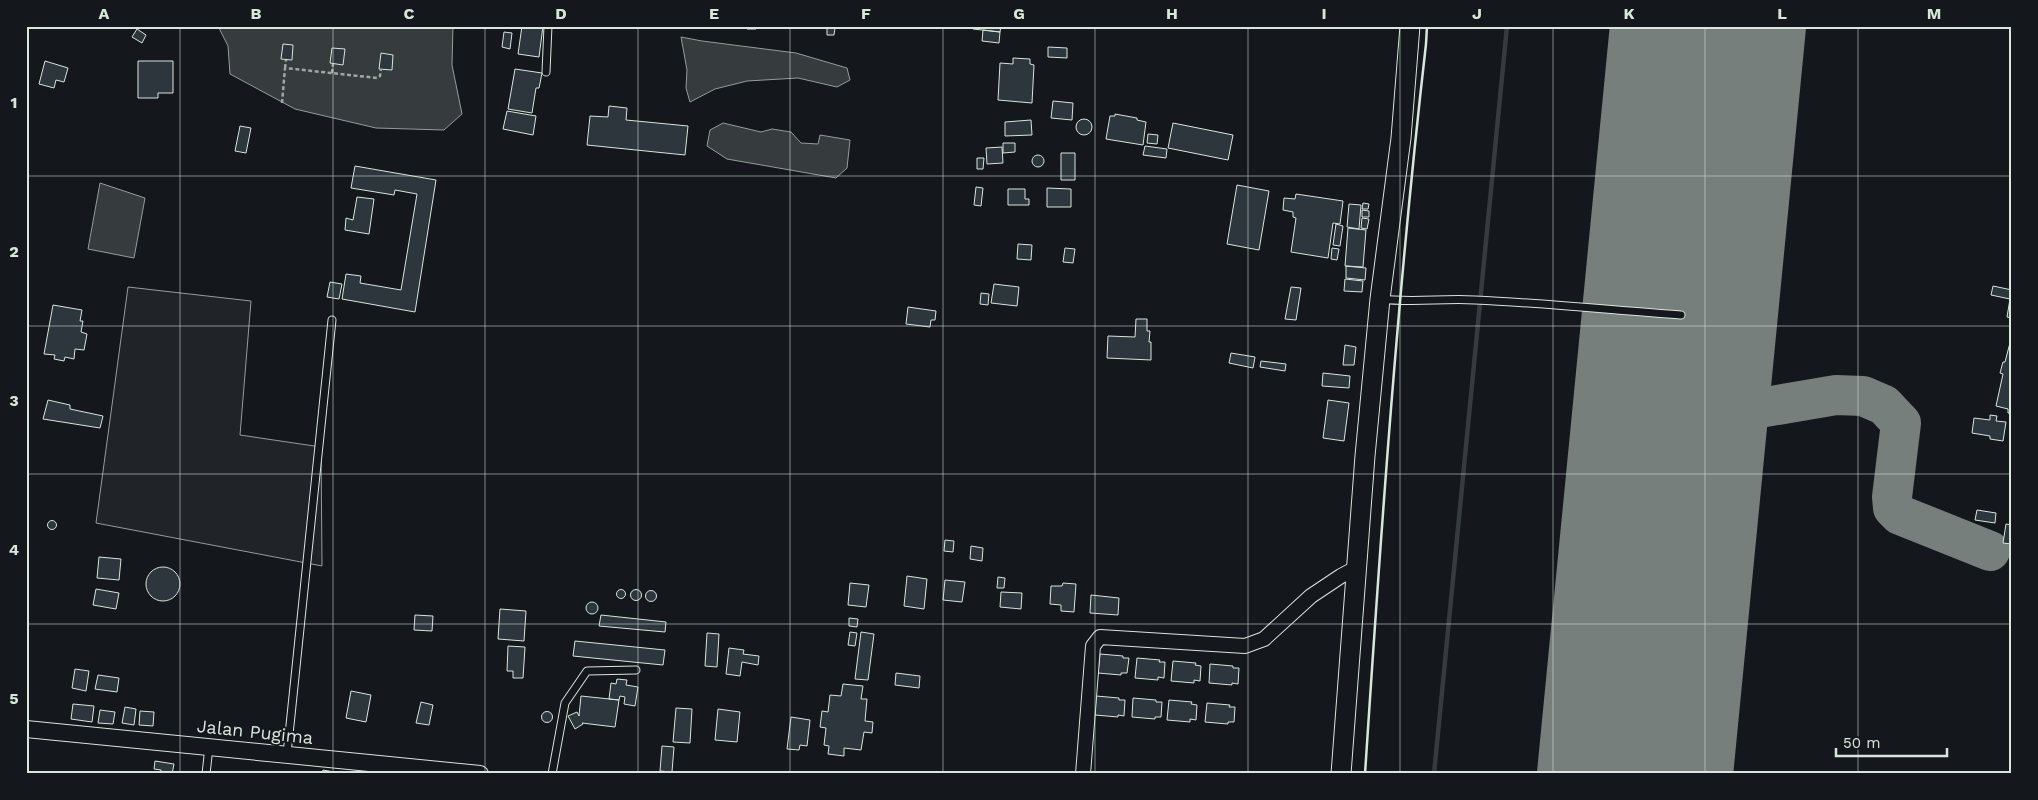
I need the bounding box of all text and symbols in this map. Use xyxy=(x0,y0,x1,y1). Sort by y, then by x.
text: A xyxy=(99,4,110,23)
text: B xyxy=(251,4,262,23)
text: C xyxy=(404,4,415,23)
text: D xyxy=(555,4,567,23)
text: E xyxy=(709,4,719,23)
text: F xyxy=(861,4,871,23)
text: G xyxy=(1013,4,1025,23)
text: H xyxy=(1166,4,1178,23)
text: I xyxy=(1321,4,1327,23)
text: J xyxy=(1472,4,1482,23)
text: K xyxy=(1623,4,1635,23)
text: L xyxy=(1777,4,1787,23)
text: M xyxy=(1927,4,1941,23)
text: 1 xyxy=(11,93,17,112)
text: 2 xyxy=(9,242,19,261)
text: 3 xyxy=(9,391,19,410)
text: 4 xyxy=(9,540,19,559)
text: 5 xyxy=(9,689,19,708)
street label: Jalan Pugima xyxy=(196,715,314,748)
scale bar xyxy=(1836,725,1947,757)
text: 50 m xyxy=(1843,734,1880,752)

